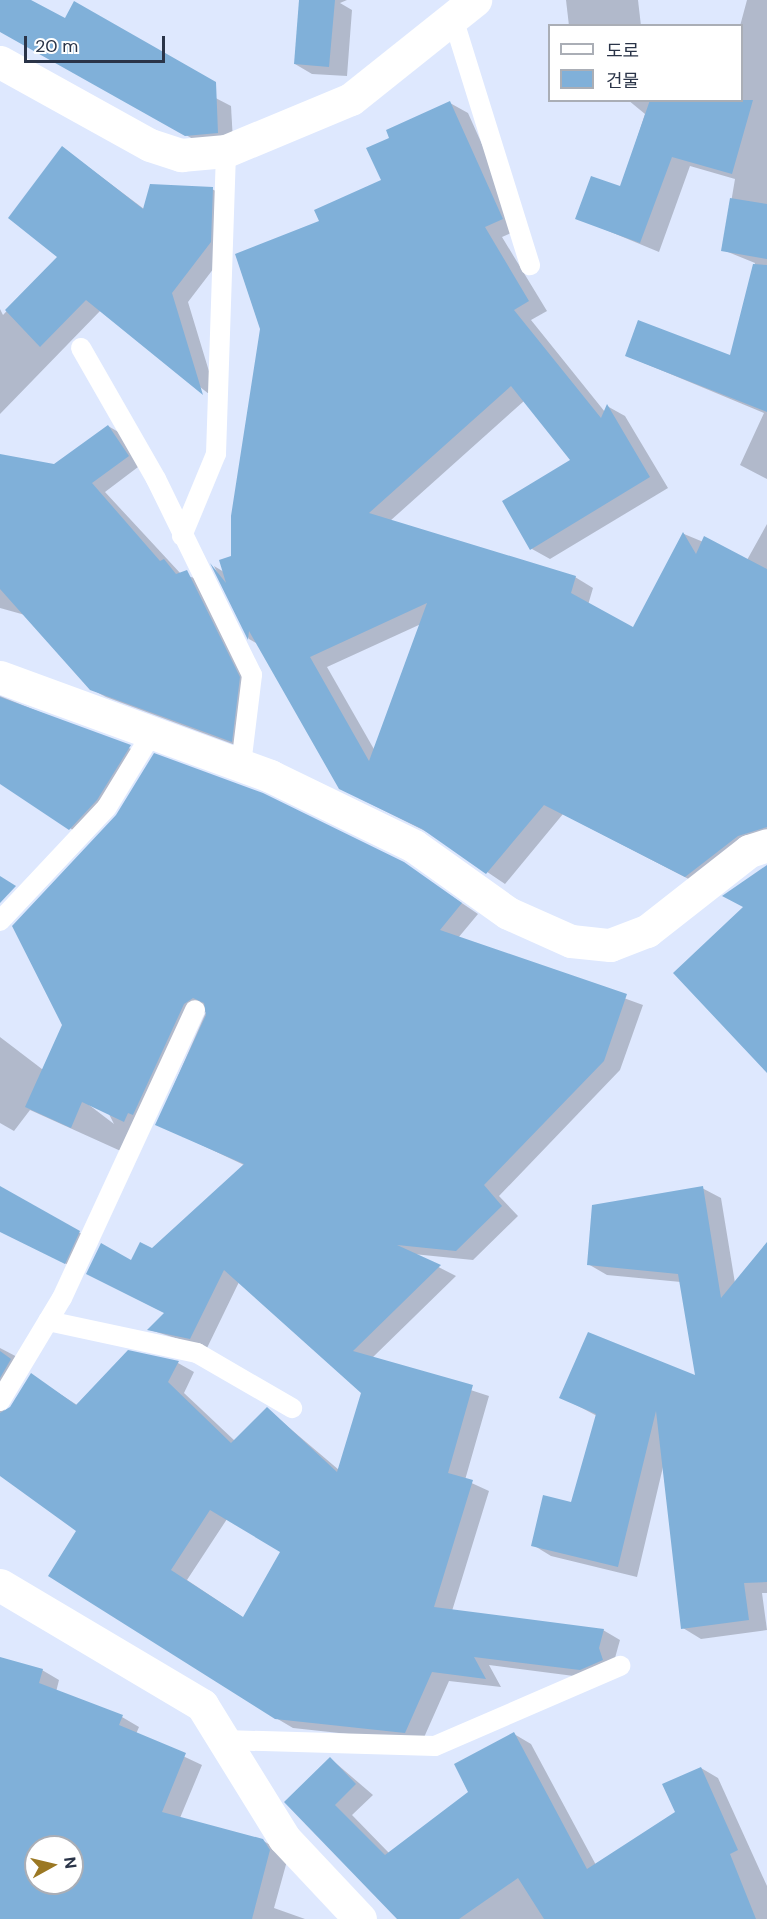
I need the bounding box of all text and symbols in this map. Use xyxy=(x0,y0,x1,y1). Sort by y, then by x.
scale bar xyxy=(27,24,168,62)
legend xyxy=(548,24,743,102)
text: 20 m xyxy=(35,34,78,58)
text: 도로 xyxy=(606,39,639,63)
text: 건물 xyxy=(606,69,639,93)
north arrow xyxy=(24,1835,84,1895)
text: N xyxy=(59,1855,82,1870)

